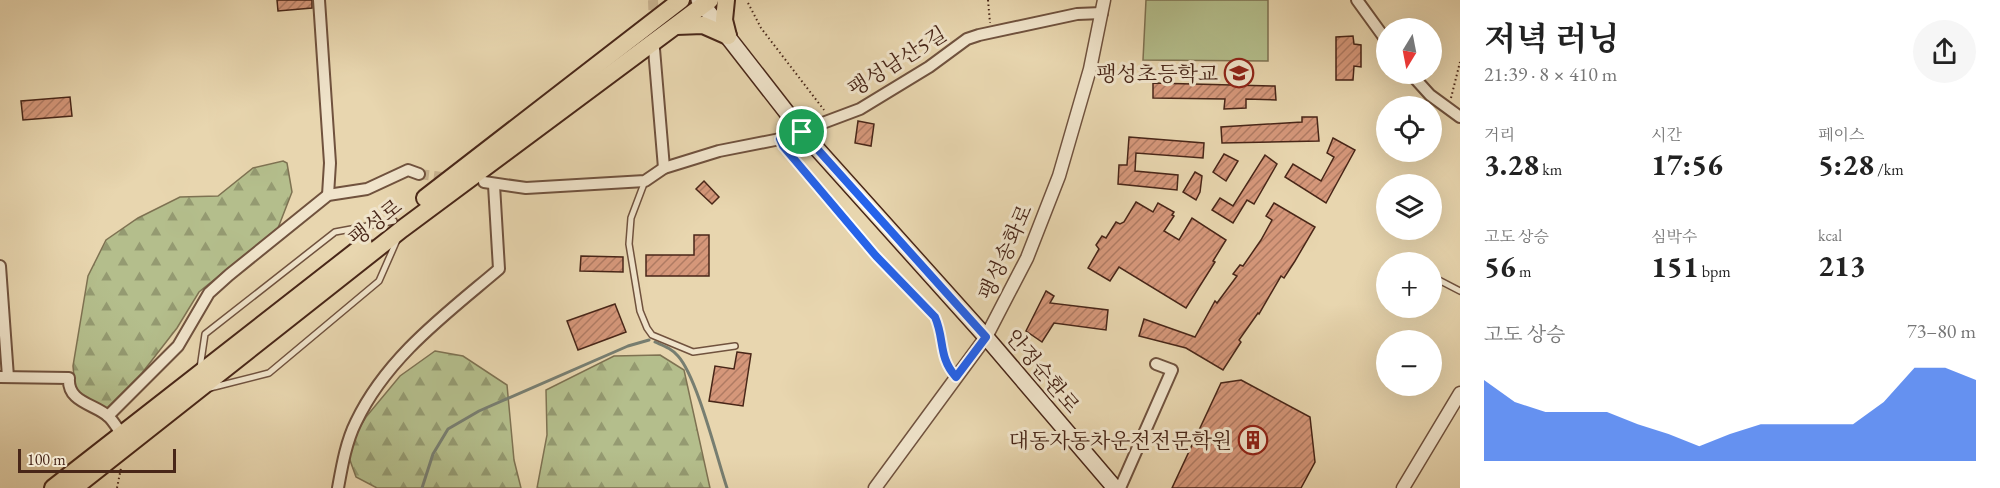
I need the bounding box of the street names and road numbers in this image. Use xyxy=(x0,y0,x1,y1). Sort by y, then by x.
street label: 팽성남산5길 xyxy=(843,20,951,102)
street label: 팽성로 xyxy=(343,193,407,251)
street label: 팽성송화로 xyxy=(972,200,1038,304)
street label: 안정순환로 xyxy=(1000,323,1086,419)

